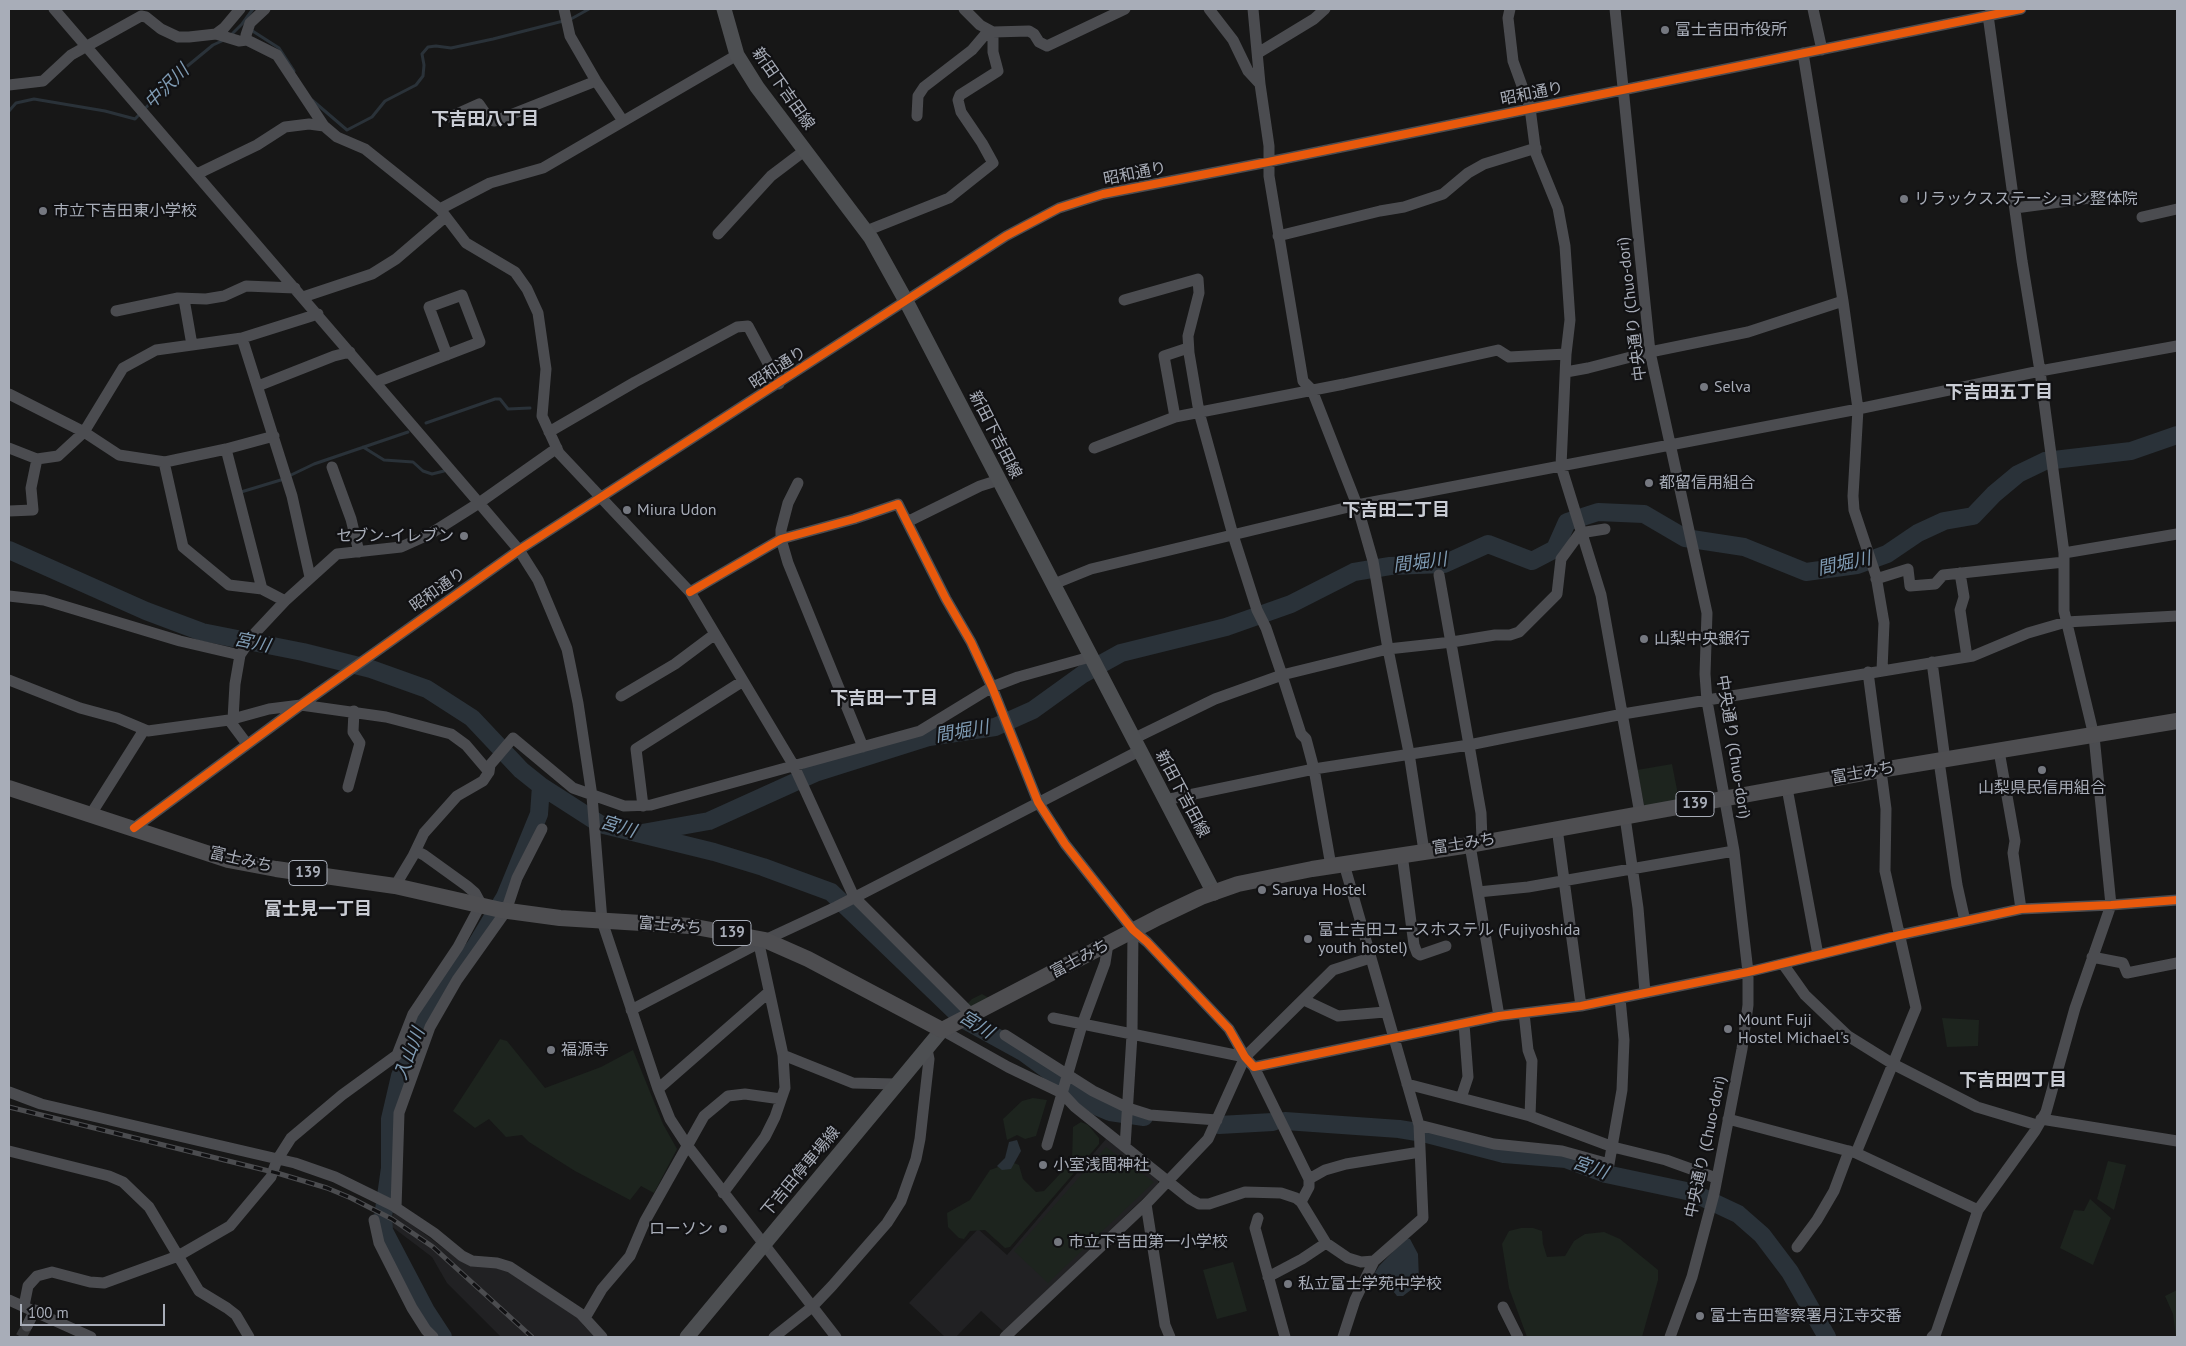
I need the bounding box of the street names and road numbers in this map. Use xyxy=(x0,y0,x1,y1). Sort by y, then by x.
street label: 新田下吉田線 xyxy=(748,44,818,134)
street label: 昭和通り xyxy=(1499,78,1565,110)
street label: 昭和通り xyxy=(1102,158,1168,190)
street label: 中央通り (Chuo-dori) xyxy=(1614,236,1650,382)
street label: 昭和通り xyxy=(746,343,810,393)
street label: 新田下吉田線 xyxy=(965,388,1025,482)
street label: 昭和通り xyxy=(406,564,470,616)
street label: 中央通り (Chuo-dori) xyxy=(1712,674,1754,820)
street label: 新田下吉田線 xyxy=(1151,747,1213,841)
street label: 富士みち xyxy=(1830,758,1896,788)
road number: 139 xyxy=(1676,792,1714,816)
street label: 富士みち xyxy=(1431,830,1497,858)
street label: 富士みち xyxy=(208,843,274,877)
road number: 139 xyxy=(289,860,327,886)
street label: 富士みち xyxy=(637,914,703,938)
road number: 139 xyxy=(713,920,751,946)
street label: 富士みち xyxy=(1047,936,1113,982)
street label: 中央通り (Chuo-dori) xyxy=(1682,1074,1730,1220)
street label: 下吉田停車場線 xyxy=(758,1123,844,1221)

